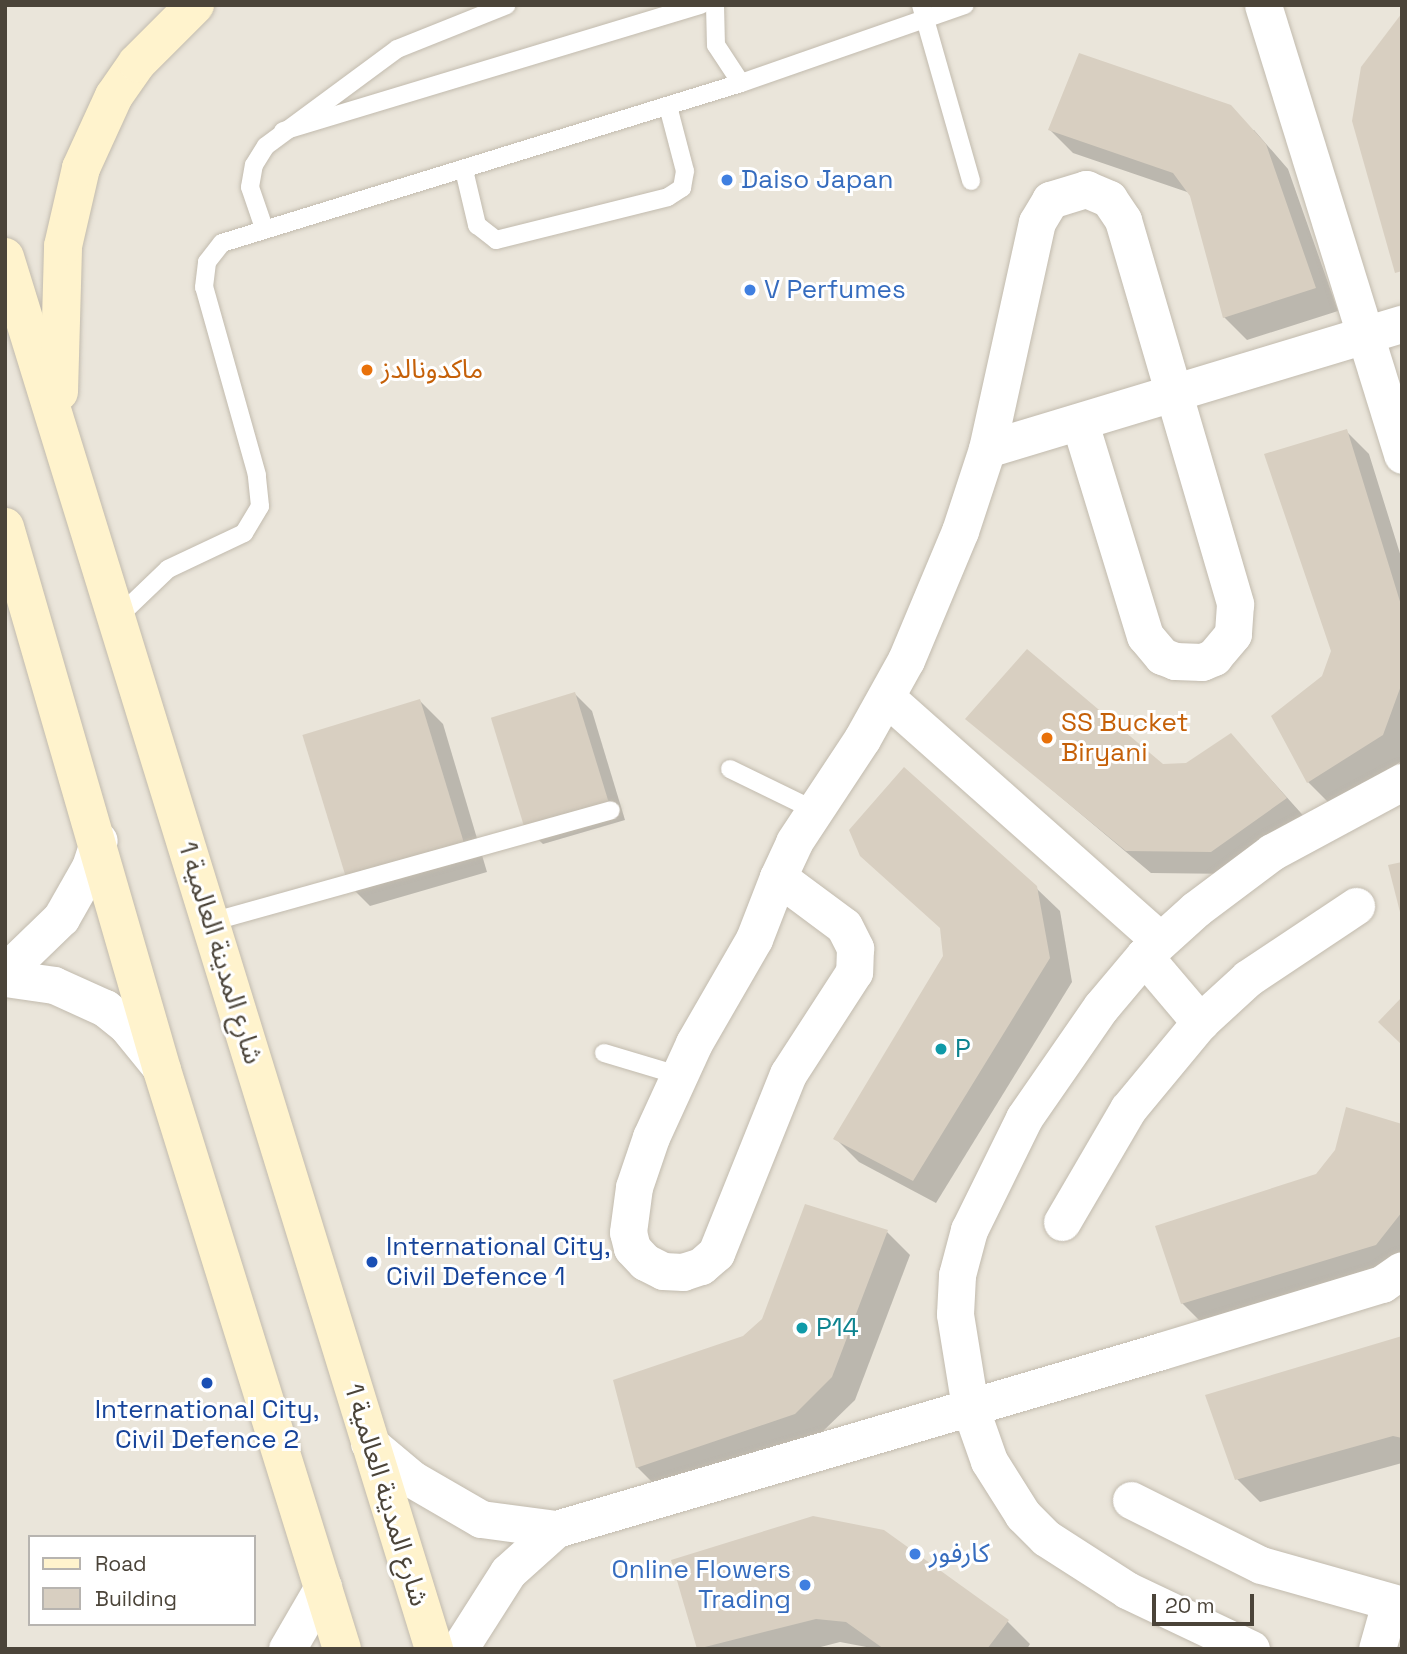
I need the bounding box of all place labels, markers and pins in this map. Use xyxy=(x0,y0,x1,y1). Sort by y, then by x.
place label: Daiso Japan xyxy=(741,164,893,196)
marker: Daiso Japan xyxy=(719,172,735,188)
place label: V Perfumes xyxy=(764,274,906,306)
marker: V Perfumes xyxy=(742,282,758,298)
place label: ماكدونالدز xyxy=(381,354,483,386)
marker: ماكدونالدز xyxy=(359,362,375,378)
place label: SS Bucket Biryani xyxy=(1061,707,1188,768)
marker: SS Bucket Biryani xyxy=(1039,730,1055,746)
place label: P xyxy=(955,1033,971,1065)
marker: P xyxy=(933,1041,949,1057)
place label: International City, Civil Defence 1 xyxy=(386,1231,610,1292)
marker: International City, Civil Defence 1 xyxy=(364,1254,380,1270)
place label: P14 xyxy=(816,1312,859,1344)
marker: P14 xyxy=(794,1320,810,1336)
marker: International City, Civil Defence 2 xyxy=(199,1375,215,1391)
place label: International City, Civil Defence 2 xyxy=(95,1394,319,1456)
place label: كارفور xyxy=(929,1538,989,1570)
marker: كارفور xyxy=(907,1546,923,1562)
place label: Online Flowers Trading xyxy=(611,1554,791,1616)
marker: Online Flowers Trading xyxy=(797,1577,813,1593)

